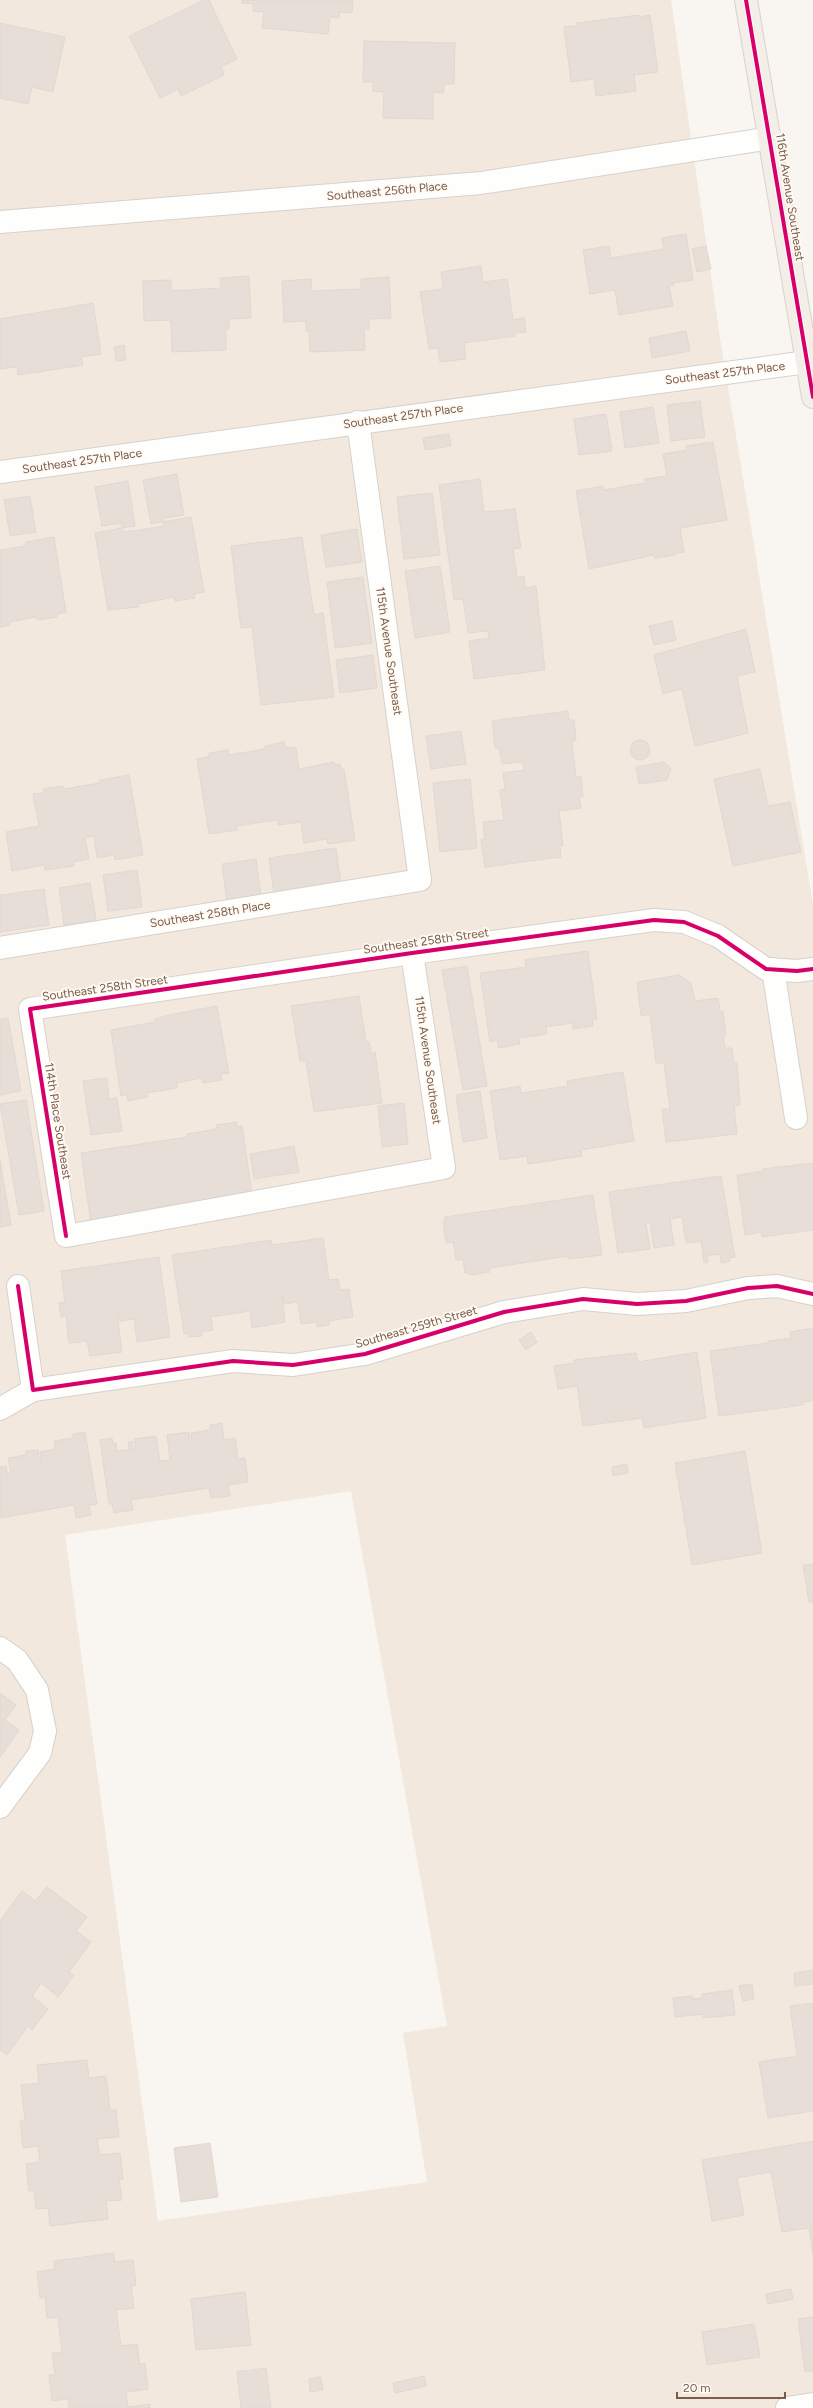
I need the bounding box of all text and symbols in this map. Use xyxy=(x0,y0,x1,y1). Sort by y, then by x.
street label: 116th Avenue Southeast xyxy=(773,132,807,262)
street label: Southeast 256th Place xyxy=(326,179,449,203)
street label: Southeast 257th Place xyxy=(664,359,786,387)
street label: Southeast 257th Place xyxy=(342,401,464,431)
street label: Southeast 257th Place xyxy=(21,446,143,476)
street label: 115th Avenue Southeast xyxy=(373,586,405,717)
street label: Southeast 258th Place xyxy=(149,897,272,930)
street label: Southeast 258th Street xyxy=(362,925,490,957)
street label: Southeast 258th Street xyxy=(41,972,169,1004)
street label: 115th Avenue Southeast xyxy=(412,995,444,1126)
street label: 114th Place Southeast xyxy=(42,1061,74,1181)
street label: Southeast 259th Street xyxy=(353,1303,479,1351)
scale bar xyxy=(677,2374,785,2400)
text: 20 m xyxy=(683,2381,711,2395)

